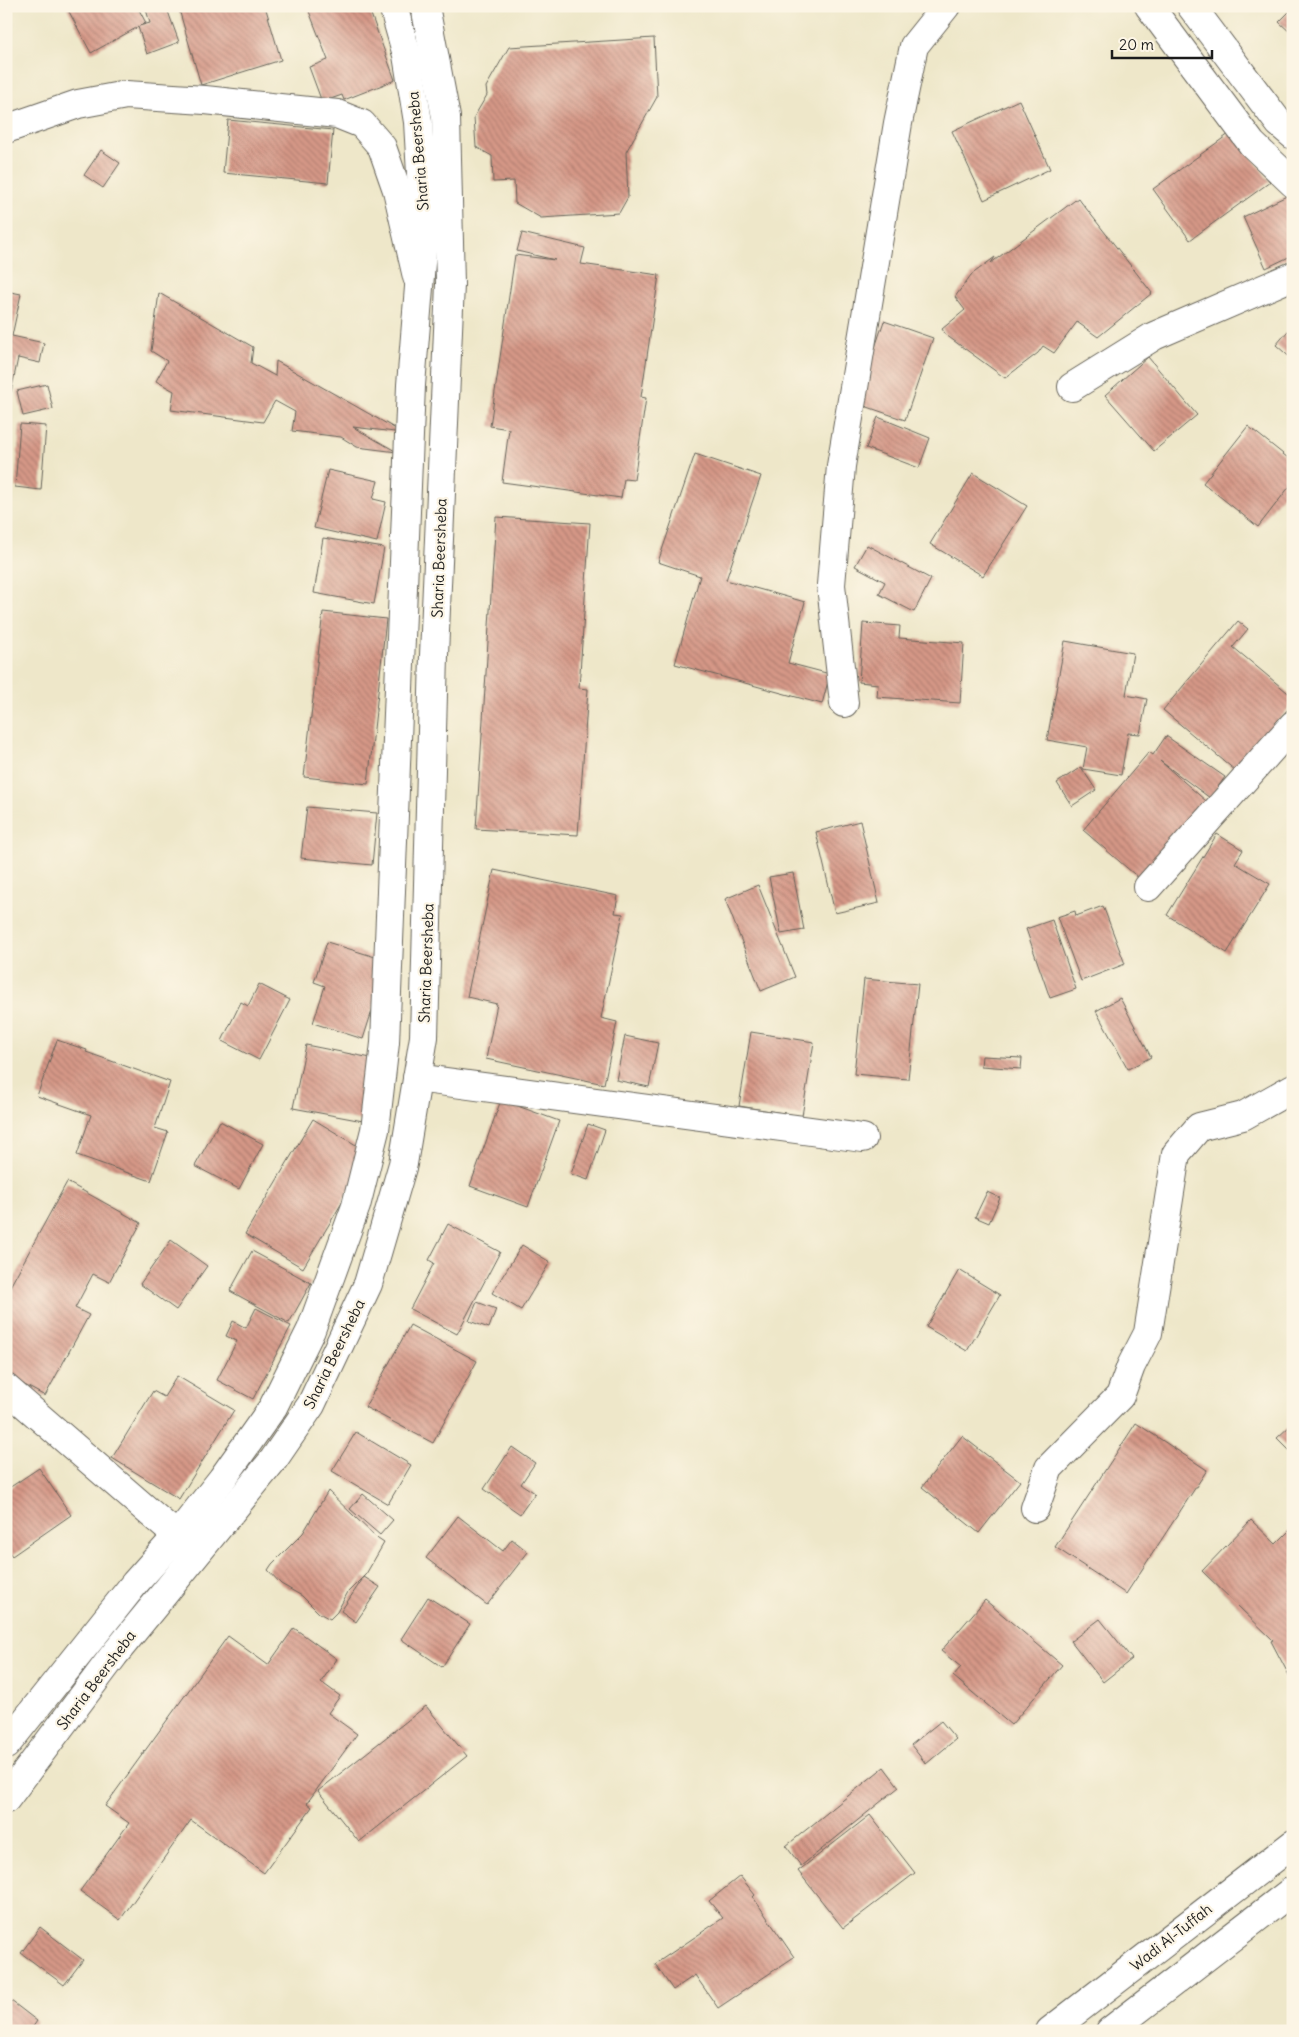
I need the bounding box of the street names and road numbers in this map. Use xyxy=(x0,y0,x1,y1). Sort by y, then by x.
street label: Sharia Beersheba xyxy=(403,90,433,211)
street label: Sharia Beersheba xyxy=(427,497,451,618)
street label: Sharia Beersheba xyxy=(414,902,438,1023)
street label: Sharia Beersheba xyxy=(299,1296,369,1412)
street label: Sharia Beersheba xyxy=(52,1626,140,1734)
street label: Wadi Al-Tuffah xyxy=(1126,1899,1216,1975)

